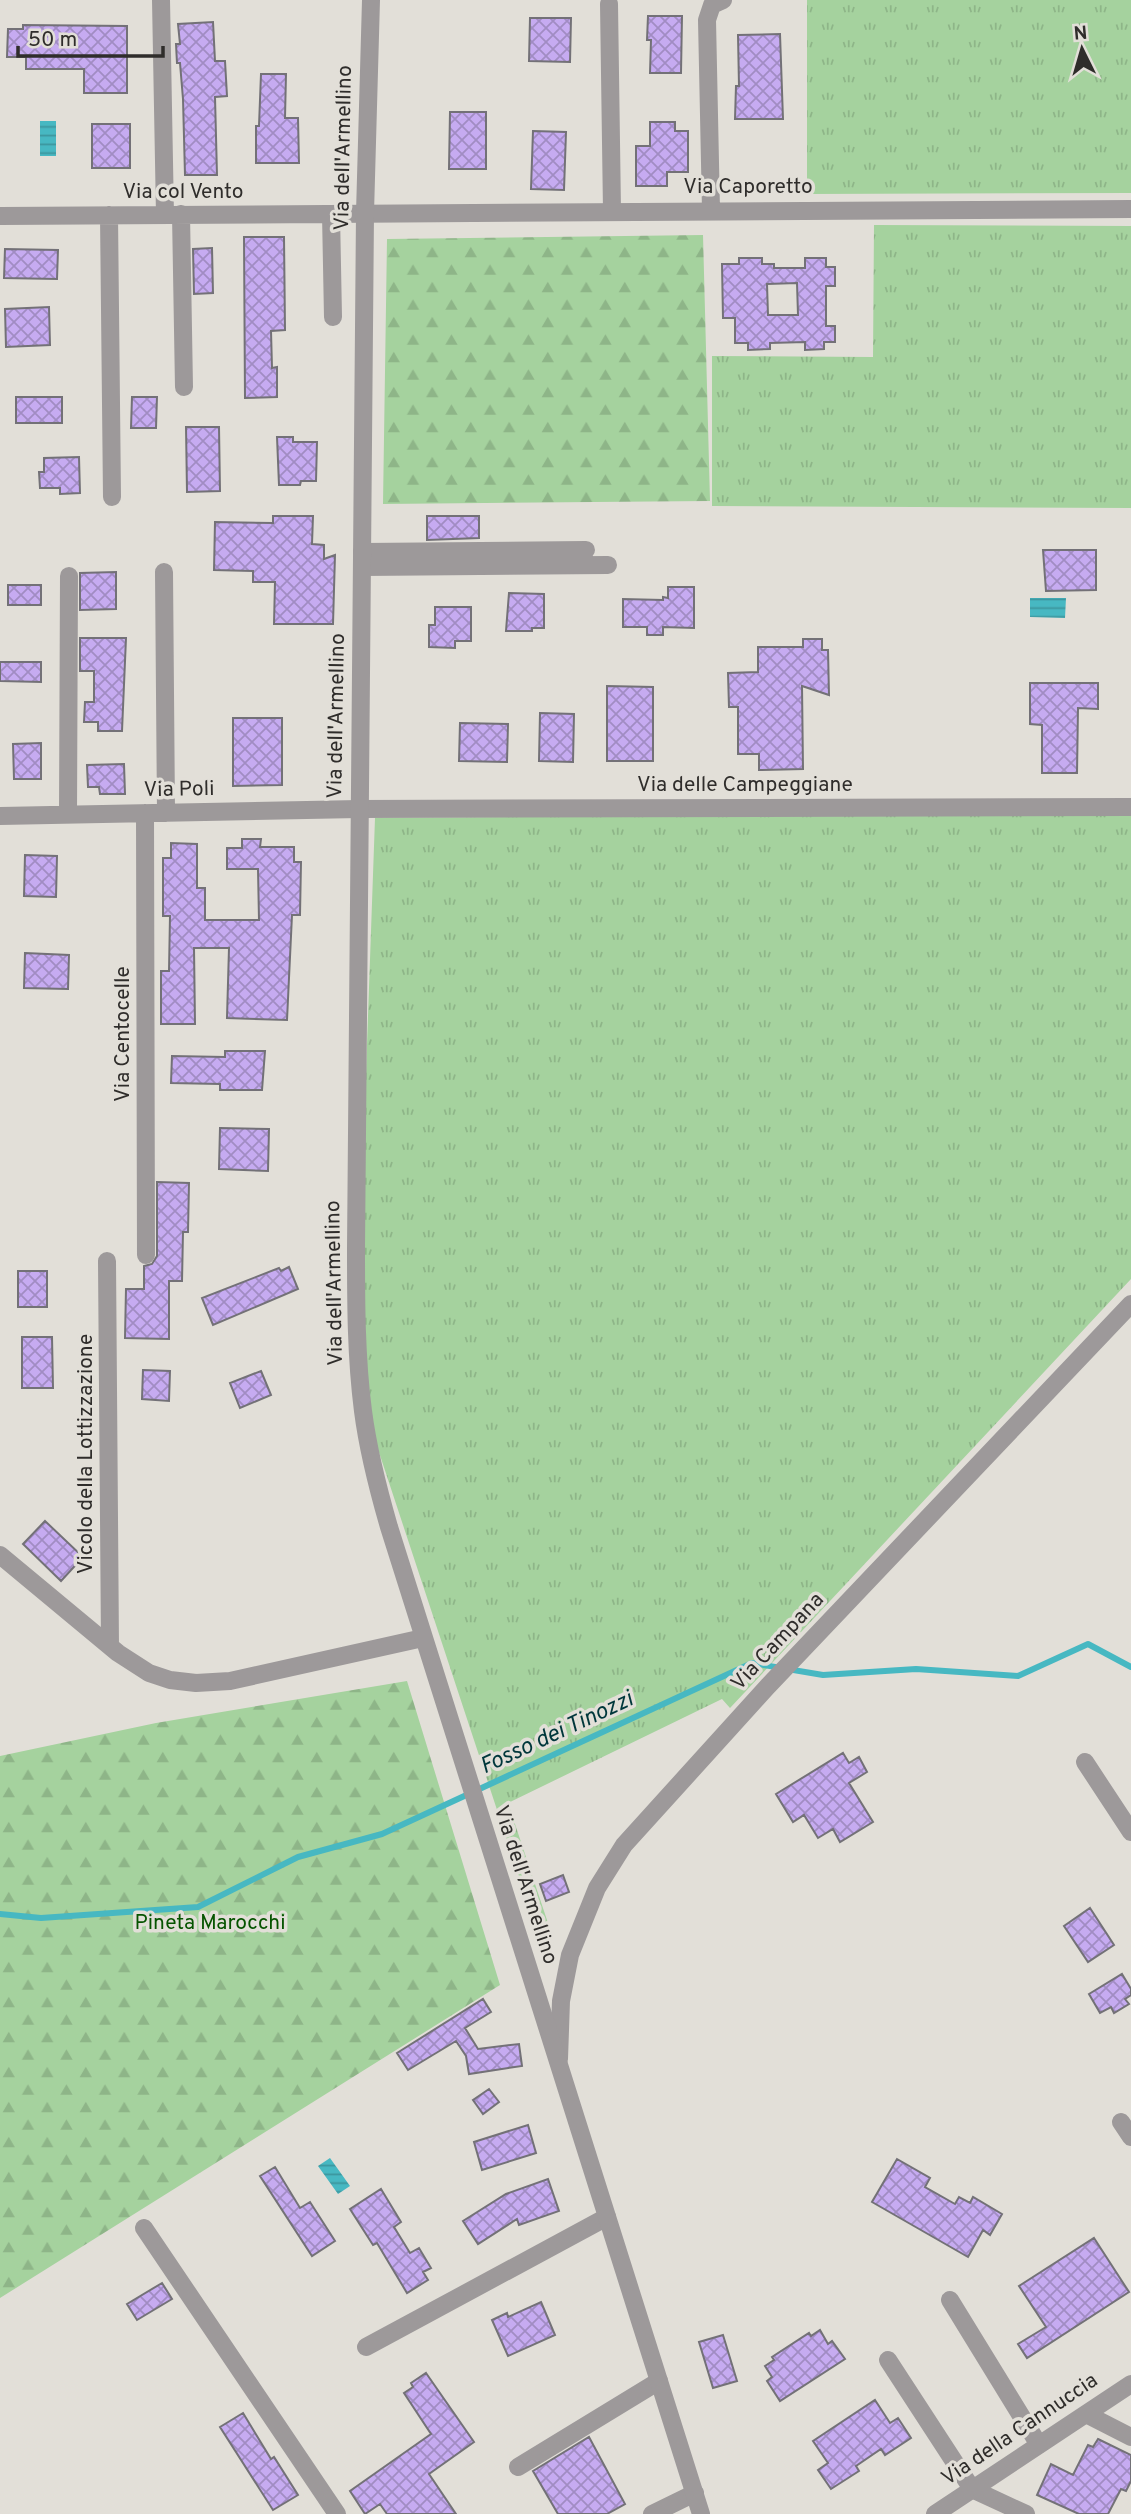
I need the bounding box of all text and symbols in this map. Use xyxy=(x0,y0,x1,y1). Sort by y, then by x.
scale bar xyxy=(18,14,163,58)
north arrow xyxy=(1047,14,1117,84)
text: N xyxy=(1073,22,1089,47)
text: 50 m xyxy=(28,27,77,54)
street label: Via dell'Armellino xyxy=(329,65,359,231)
street label: Via Caporetto xyxy=(683,174,813,201)
street label: Via col Vento xyxy=(122,179,244,206)
street label: Via dell'Armellino xyxy=(322,633,352,799)
street label: Via delle Campeggiane xyxy=(637,772,853,799)
street label: Via Poli xyxy=(143,776,215,804)
street label: Via Centocelle xyxy=(110,966,137,1102)
street label: Via dell'Armellino xyxy=(320,1200,350,1366)
street label: Vicolo della Lottizzazione xyxy=(73,1334,100,1574)
street label: Via Campana xyxy=(726,1587,830,1697)
water label: Fosso dei Tinozzi xyxy=(476,1685,640,1782)
street label: Via dell'Armellino xyxy=(487,1802,563,1968)
park label: Pineta Marocchi xyxy=(134,1910,286,1937)
street label: Via della Cannuccia xyxy=(937,2368,1103,2492)

